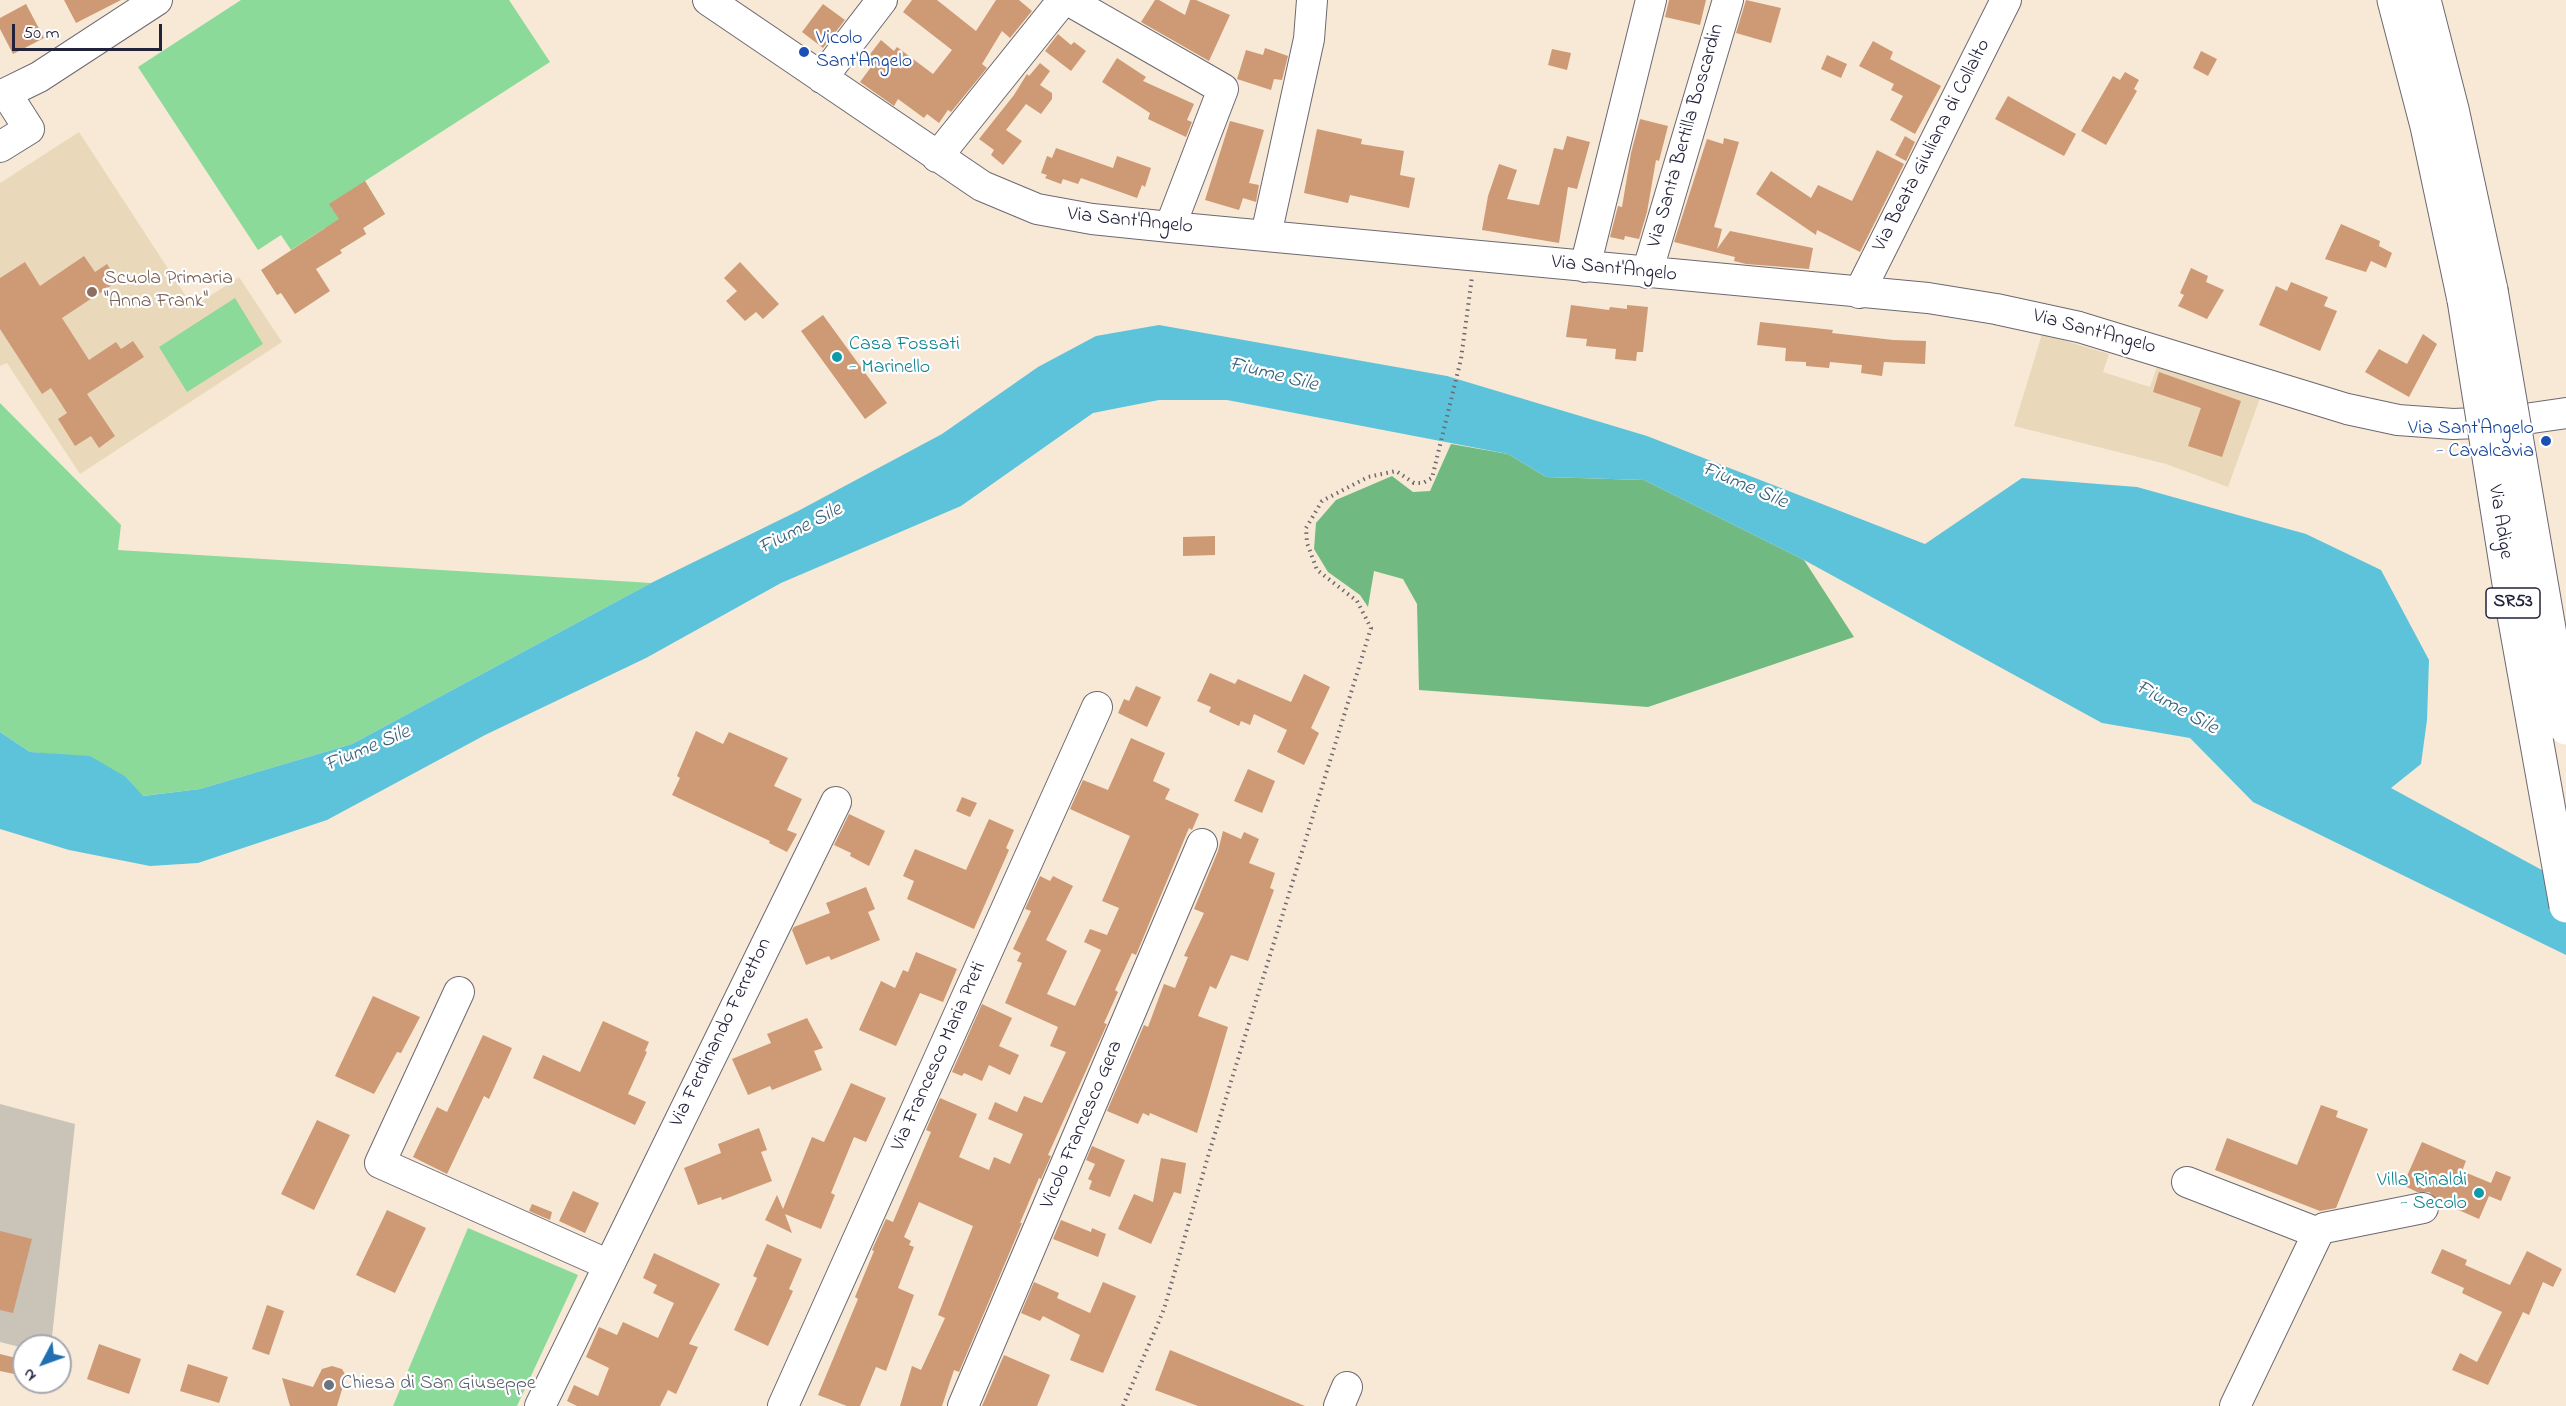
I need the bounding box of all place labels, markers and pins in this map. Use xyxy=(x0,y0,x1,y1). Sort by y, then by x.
place label: Vicolo Sant'Angelo xyxy=(816,28,912,75)
marker: Vicolo Sant'Angelo xyxy=(797,45,811,59)
place label: Scuola Primaria "Anna Frank" xyxy=(104,268,233,315)
marker: Scuola Primaria "Anna Frank" xyxy=(85,285,99,299)
place label: Casa Fossati - Marinello xyxy=(849,334,960,381)
marker: Casa Fossati - Marinello xyxy=(830,350,844,364)
place label: Via Sant'Angelo - Cavalcavia xyxy=(2408,418,2534,465)
marker: Via Sant'Angelo - Cavalcavia xyxy=(2539,434,2553,448)
place label: Villa Rinaldi - Secolo xyxy=(2377,1170,2467,1217)
marker: Villa Rinaldi - Secolo xyxy=(2472,1186,2486,1200)
place label: Chiesa di San Giuseppe xyxy=(341,1373,536,1397)
marker: Chiesa di San Giuseppe xyxy=(322,1378,336,1392)

